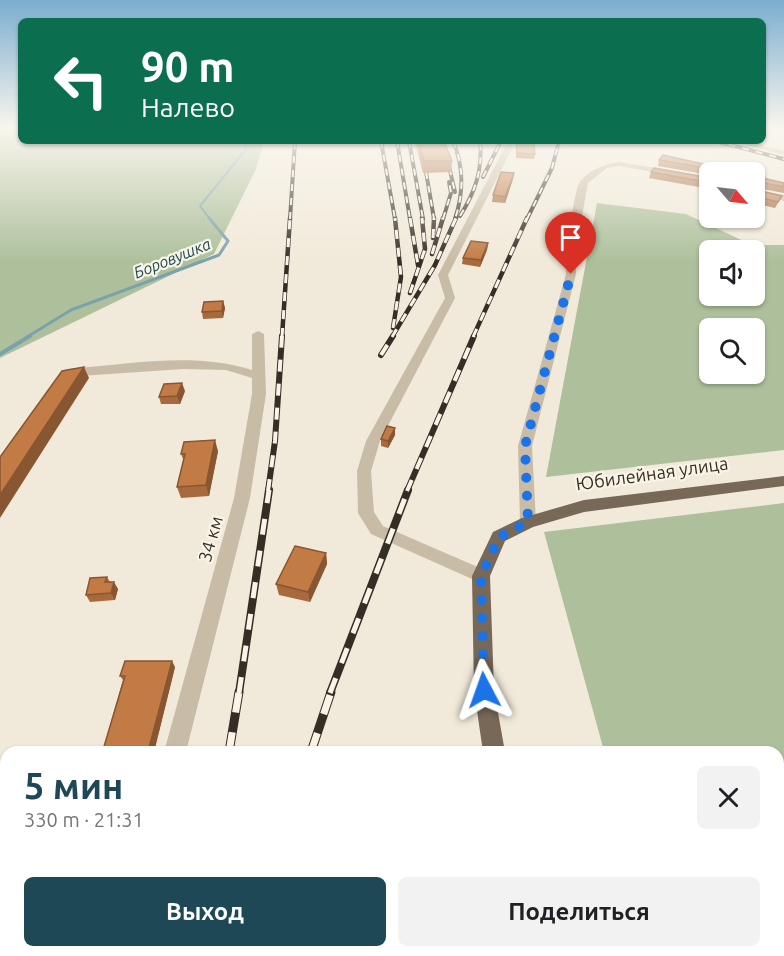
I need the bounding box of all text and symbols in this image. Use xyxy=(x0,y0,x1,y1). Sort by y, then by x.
icon: left xyxy=(42,42,120,120)
text: 90 m xyxy=(141,43,235,90)
text: Налево xyxy=(141,92,235,122)
north arrow xyxy=(699,162,765,228)
map controls xyxy=(699,162,765,384)
pin xyxy=(545,212,596,274)
icon: arrive xyxy=(554,221,587,254)
water label: Боровушка xyxy=(131,234,213,282)
button: sound xyxy=(699,240,765,306)
button: search xyxy=(699,318,765,384)
street label: Юбилейная улица xyxy=(574,452,729,494)
street label: 34 км xyxy=(194,513,226,564)
position arrow xyxy=(452,658,516,722)
text: 5 мин xyxy=(24,765,123,806)
button: close xyxy=(697,766,760,829)
text: 330 m · 21:31 xyxy=(24,808,144,831)
button: Выход xyxy=(24,877,386,946)
button: Поделиться xyxy=(398,877,760,946)

